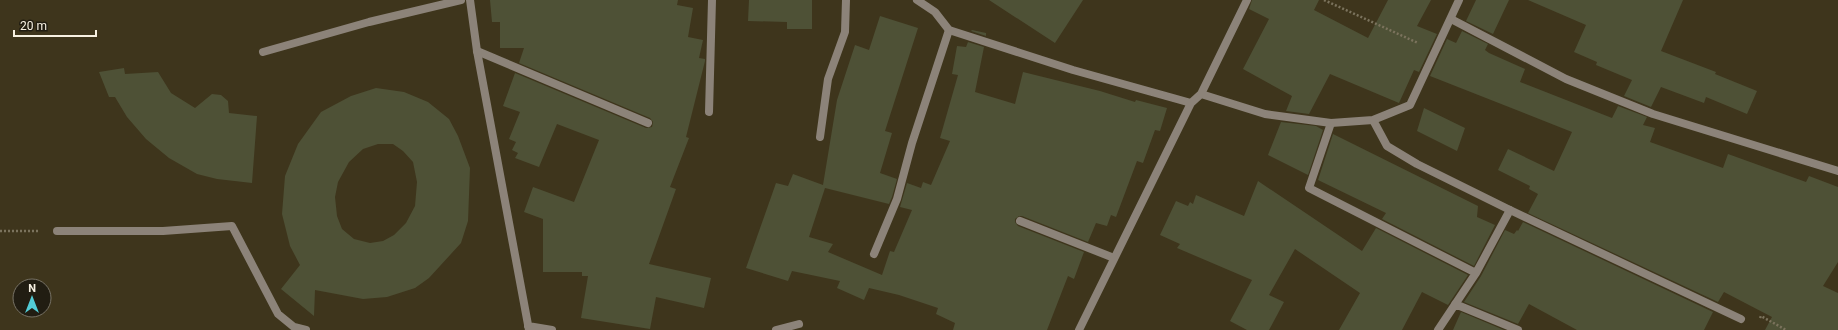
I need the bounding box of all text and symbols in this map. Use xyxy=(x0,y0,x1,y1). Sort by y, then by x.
scale bar xyxy=(14,12,96,38)
text: 20 m xyxy=(20,19,47,33)
north arrow xyxy=(12,278,52,318)
text: N xyxy=(28,282,36,295)

